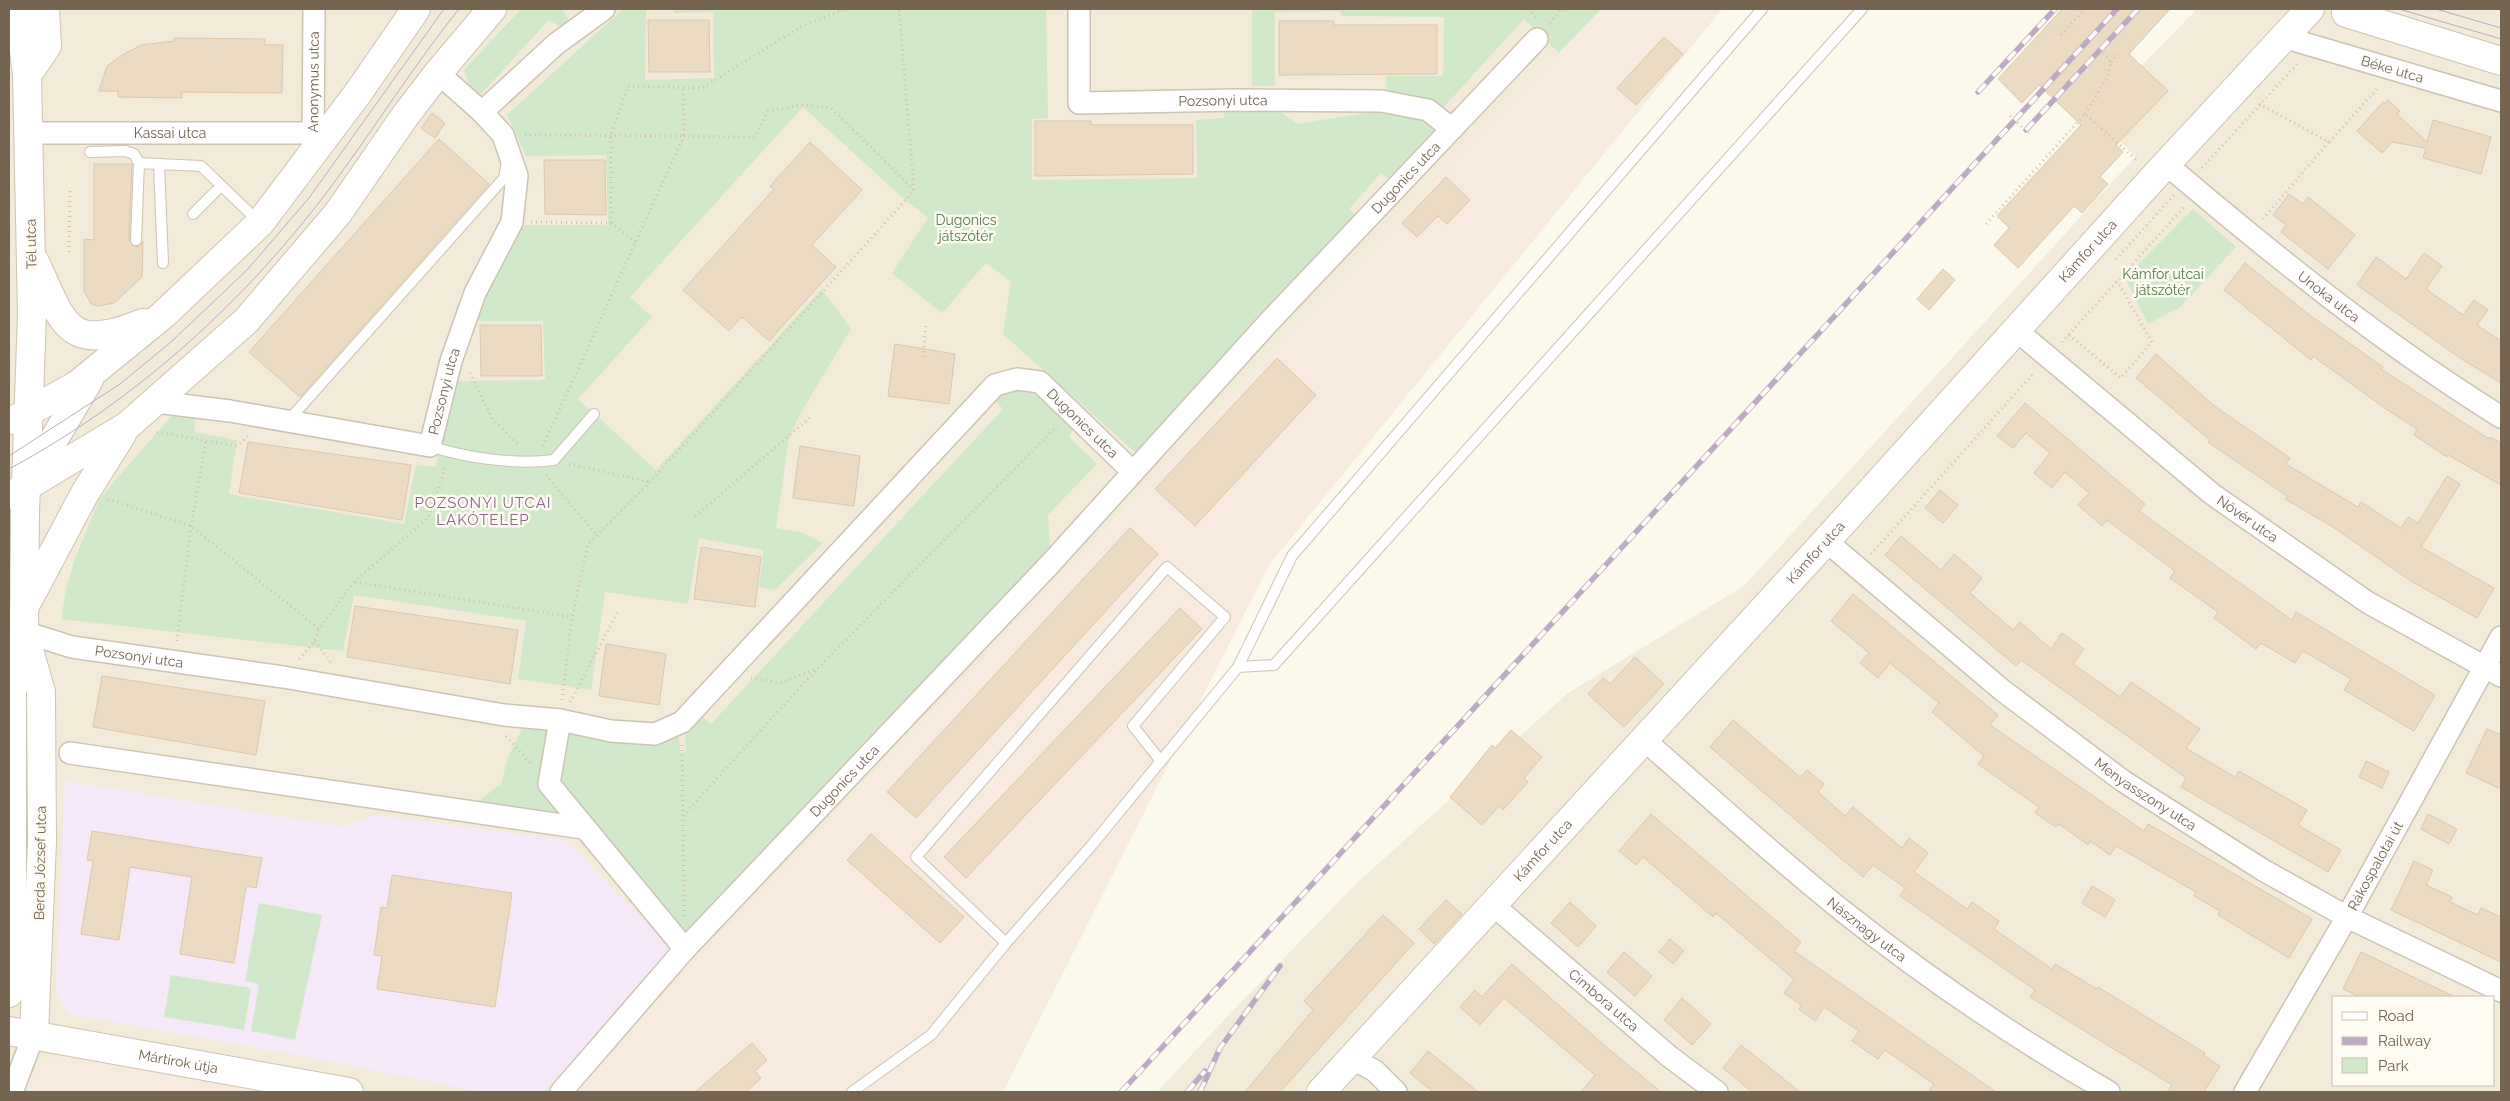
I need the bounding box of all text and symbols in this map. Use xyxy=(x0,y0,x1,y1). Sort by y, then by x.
street label: Anonymus utca xyxy=(305,31,322,133)
street label: Béke utca xyxy=(2359,52,2426,86)
street label: Pozsonyi utca xyxy=(1178,92,1268,109)
street label: Kassai utca xyxy=(134,125,206,141)
street label: Dugonics utca xyxy=(1368,138,1443,217)
park label: Dugonics játszótér xyxy=(936,212,997,244)
street label: Kámfor utca xyxy=(2055,216,2120,285)
street label: Tél utca xyxy=(23,219,39,269)
park label: Kámfor utcai játszótér xyxy=(2122,266,2204,298)
street label: Unoka utca xyxy=(2295,268,2363,325)
street label: Pozsonyi utca xyxy=(425,346,463,436)
street label: Dugonics utca xyxy=(1044,385,1122,461)
street label: Nővér utca xyxy=(2214,492,2281,546)
district label: POZSONYI UTCAI LAKÓTELEP xyxy=(414,494,552,529)
street label: Kámfor utca xyxy=(1783,518,1848,587)
street label: Pozsonyi utca xyxy=(94,642,184,671)
street label: Dugonics utca xyxy=(807,742,882,820)
street label: Menyasszony utca xyxy=(2091,754,2199,834)
street label: Berda József utca xyxy=(31,806,49,920)
street label: Kámfor utca xyxy=(1510,816,1575,885)
street label: Rákospalotai út xyxy=(2344,818,2406,913)
street label: Násznagy utca xyxy=(1824,894,1910,965)
street label: Cimbora utca xyxy=(1566,966,1642,1034)
legend xyxy=(2332,996,2495,1086)
text: Road xyxy=(2378,1007,2414,1025)
text: Railway xyxy=(2378,1032,2431,1050)
street label: Mártírok útja xyxy=(137,1046,219,1076)
text: Park xyxy=(2378,1057,2409,1075)

